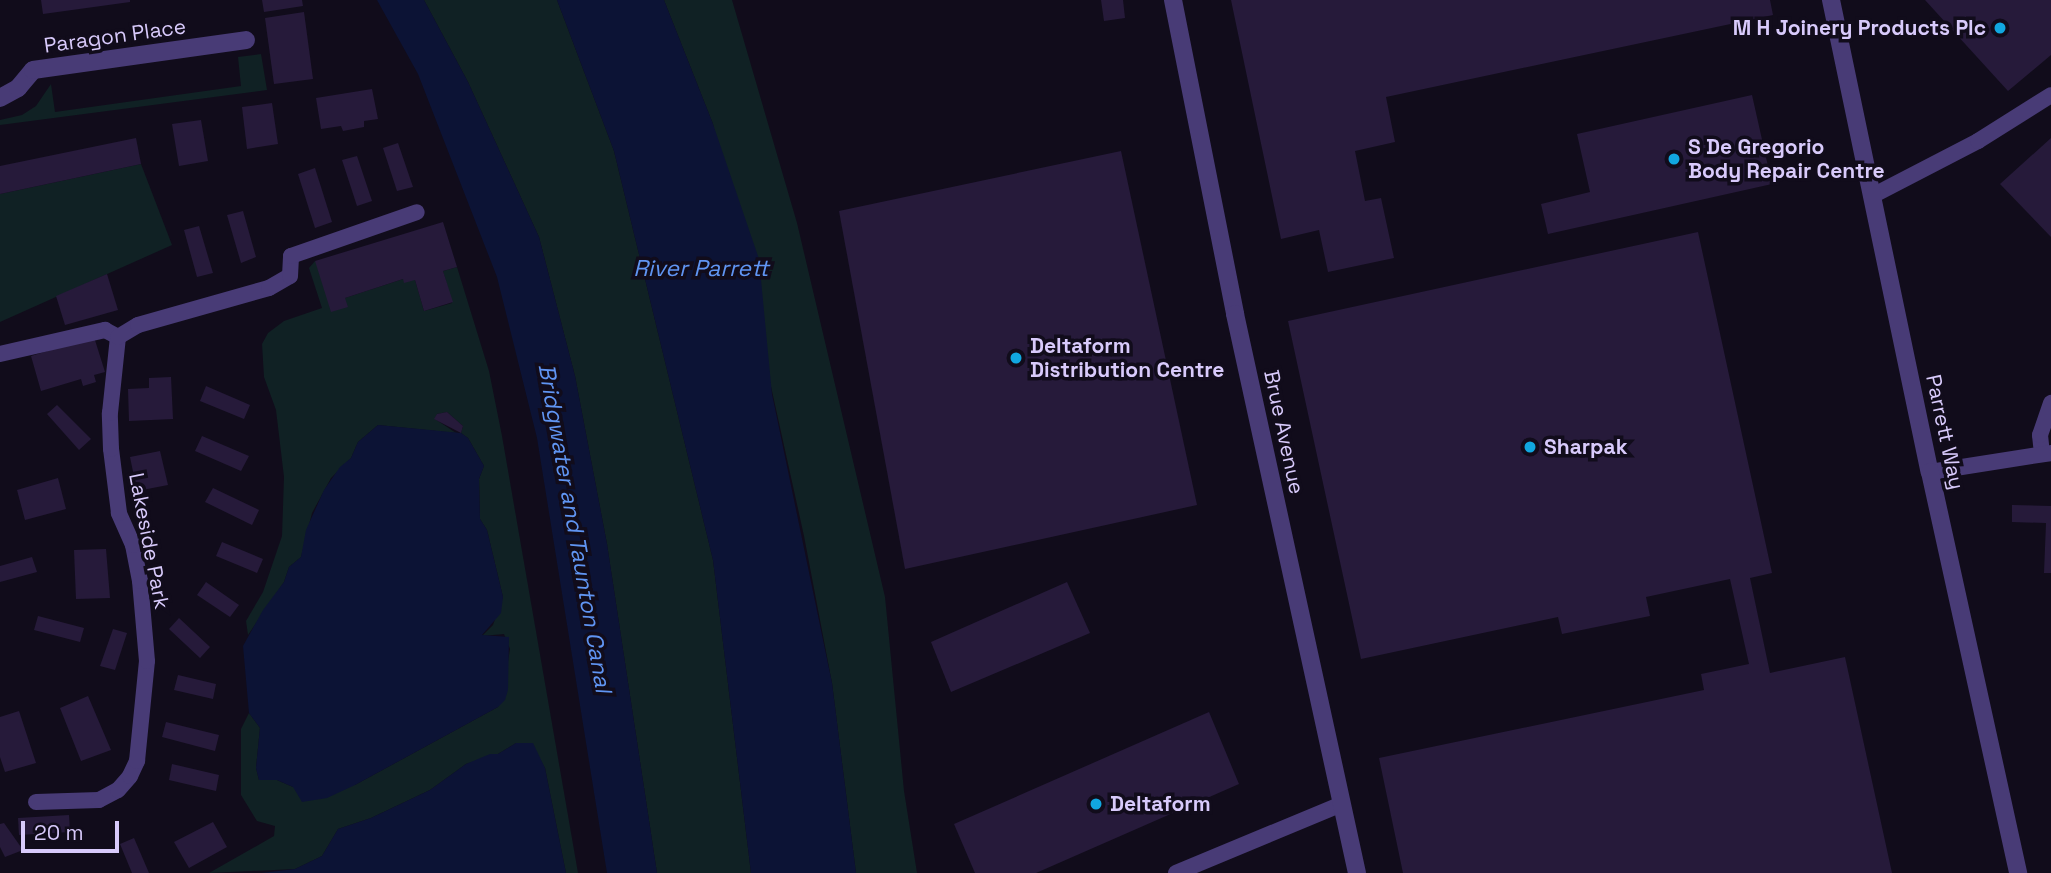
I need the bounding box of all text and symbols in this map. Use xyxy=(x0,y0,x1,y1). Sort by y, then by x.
street label: Paragon Place xyxy=(42,14,188,58)
place label: M H Joinery Products Plc xyxy=(1733,15,1986,41)
marker: M H Joinery Products Plc xyxy=(1992,20,2008,36)
place label: S De Gregorio Body Repair Centre xyxy=(1688,134,1885,184)
marker: S De Gregorio Body Repair Centre xyxy=(1666,151,1682,167)
water label: River Parrett xyxy=(633,254,769,282)
place label: Deltaform Distribution Centre xyxy=(1030,333,1224,383)
marker: Deltaform Distribution Centre xyxy=(1008,350,1024,366)
water label: Bridgwater and Taunton Canal xyxy=(532,361,618,695)
street label: Brue Avenue xyxy=(1259,367,1309,497)
street label: Parrett Way xyxy=(1921,372,1969,492)
place label: Sharpak xyxy=(1544,434,1627,460)
marker: Sharpak xyxy=(1522,439,1538,455)
street label: Lakeside Park xyxy=(123,471,175,611)
place label: Deltaform xyxy=(1110,791,1211,817)
marker: Deltaform xyxy=(1088,796,1104,812)
scale bar xyxy=(24,806,122,850)
text: 20 m xyxy=(34,819,84,846)

